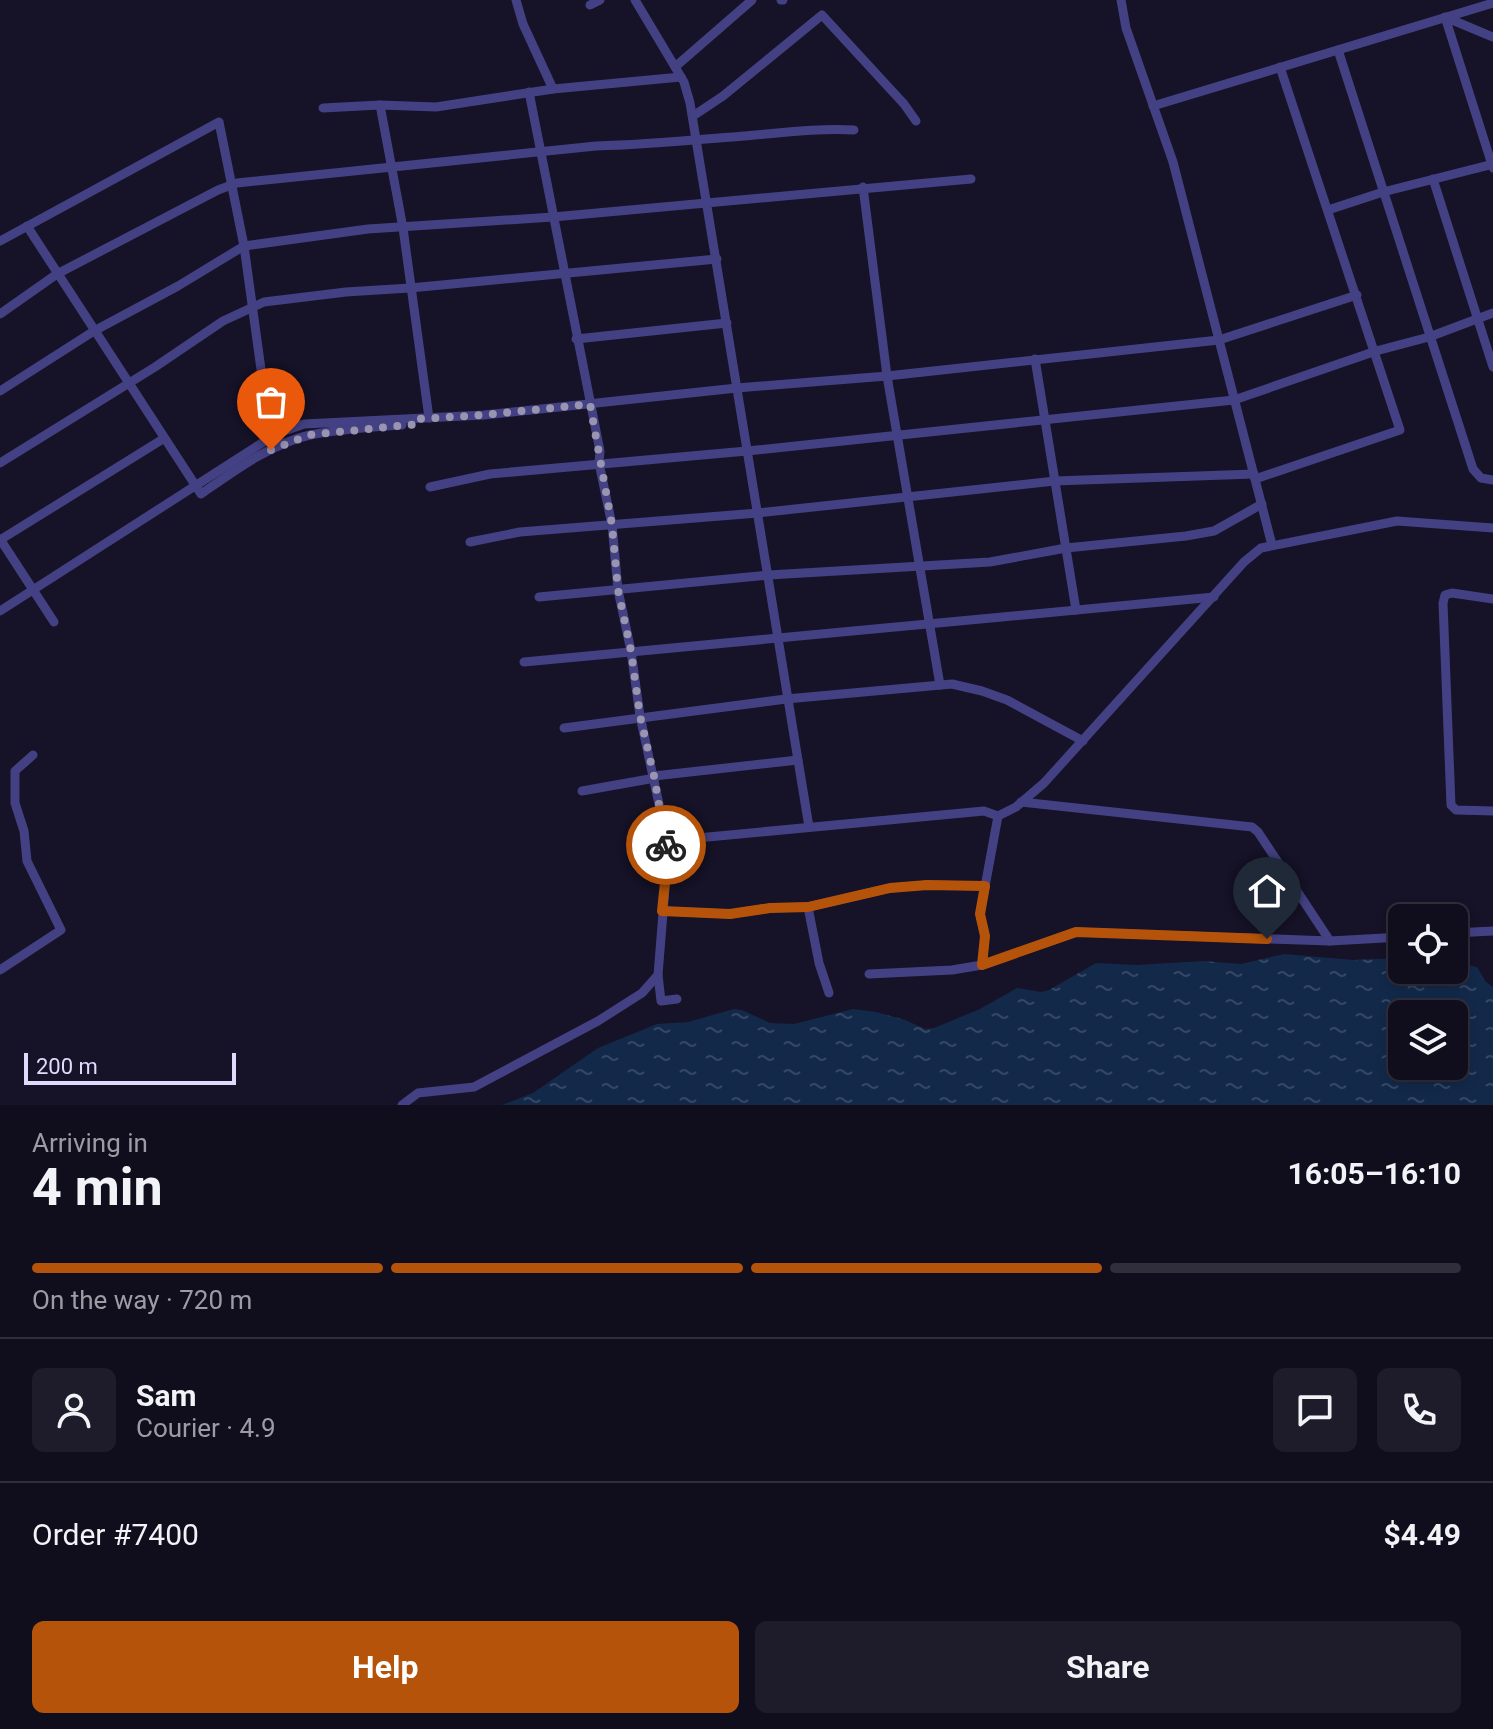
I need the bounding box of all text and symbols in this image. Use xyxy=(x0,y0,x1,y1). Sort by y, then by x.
pin xyxy=(237,368,305,450)
icon: bag xyxy=(249,380,293,424)
courier xyxy=(626,805,706,885)
icon: bike xyxy=(644,823,688,867)
pin xyxy=(1233,857,1301,939)
icon: home xyxy=(1245,869,1289,913)
map controls xyxy=(1388,904,1468,1080)
button: locate xyxy=(1388,904,1468,984)
button: layers xyxy=(1388,1000,1468,1080)
scale bar xyxy=(24,1049,236,1085)
text: 200 m xyxy=(36,1054,98,1079)
text: Arriving in xyxy=(32,1128,148,1158)
text: 16:05–16:10 xyxy=(1287,1156,1461,1191)
text: 4 min xyxy=(32,1157,163,1218)
text: On the way · 720 m xyxy=(32,1285,252,1315)
button: person xyxy=(32,1368,116,1452)
button: chat xyxy=(1273,1368,1357,1452)
button: phone xyxy=(1377,1368,1461,1452)
text: Sam xyxy=(136,1378,197,1413)
text: Courier · 4.9 xyxy=(136,1413,276,1443)
text: Order #7400 xyxy=(32,1517,199,1552)
text: $4.49 xyxy=(1383,1517,1461,1552)
button: Help xyxy=(32,1621,739,1713)
button: Share xyxy=(755,1621,1461,1713)

